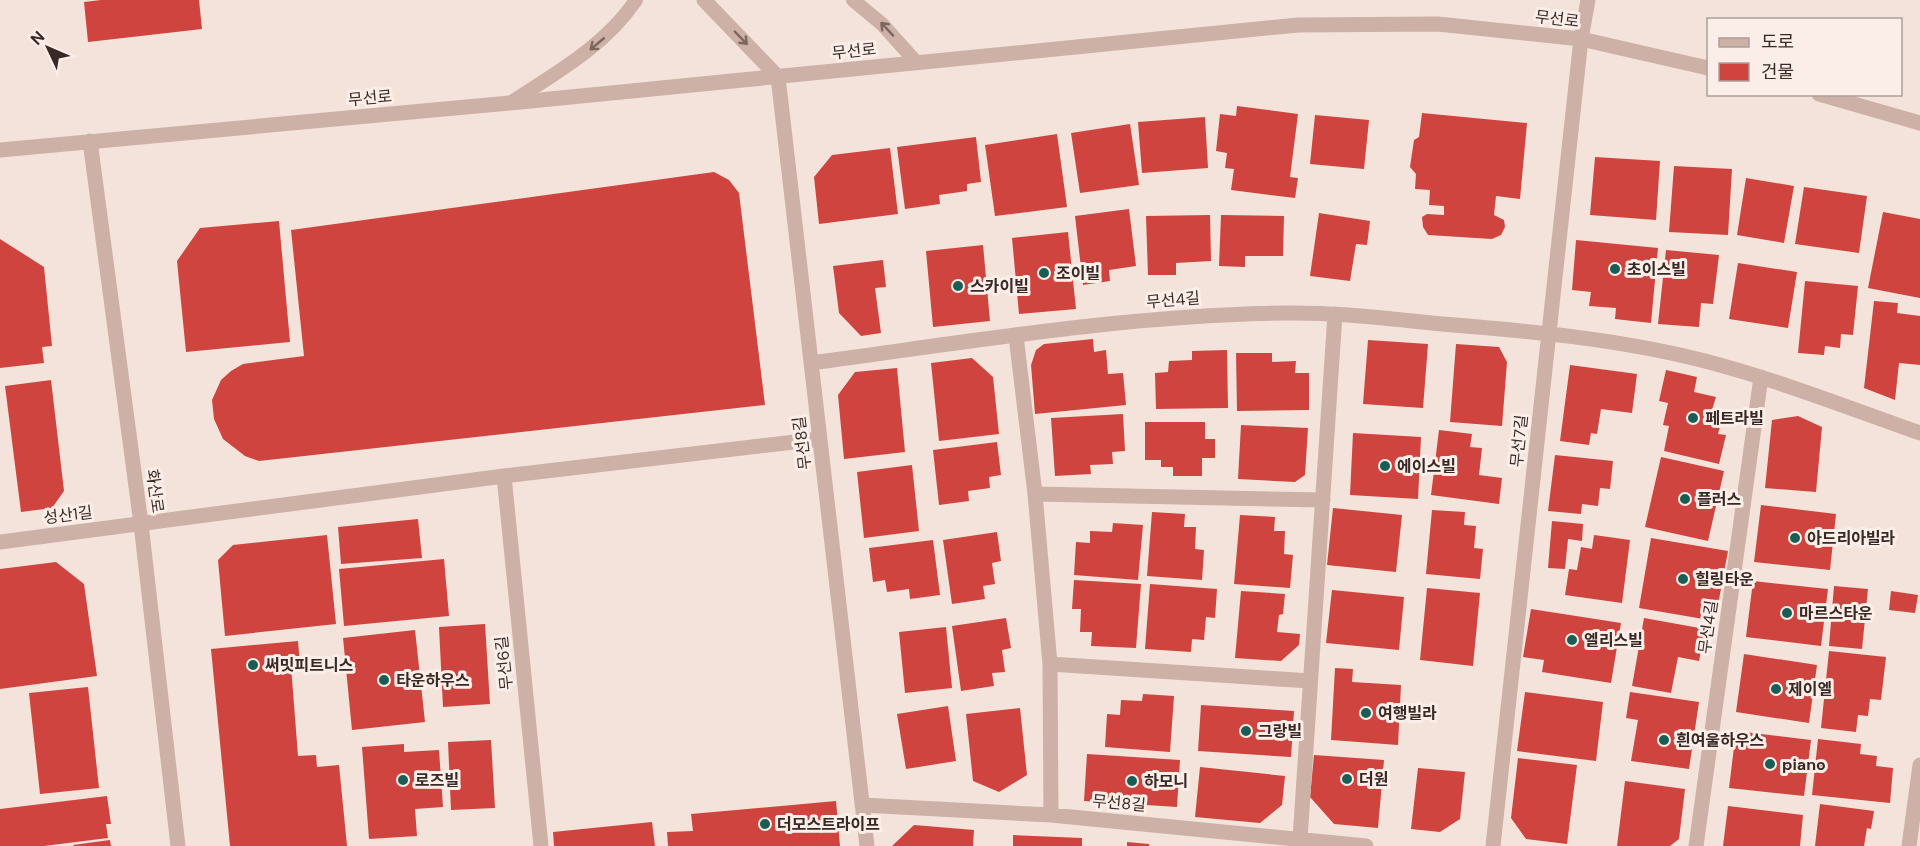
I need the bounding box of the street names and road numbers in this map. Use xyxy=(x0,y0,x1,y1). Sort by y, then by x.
street label: 무선로 xyxy=(1534,6,1580,32)
street label: 무선로 xyxy=(831,38,877,64)
street label: 무선로 xyxy=(347,86,393,110)
street label: 무선4길 xyxy=(1145,287,1201,313)
street label: 무선7길 xyxy=(1506,414,1532,468)
street label: 무선8길 xyxy=(788,415,816,471)
street label: 화산로 xyxy=(142,468,169,515)
street label: 성산1길 xyxy=(42,502,94,528)
street label: 무선4길 xyxy=(1694,599,1722,655)
street label: 무선6길 xyxy=(491,635,517,691)
street label: 무선8길 xyxy=(1091,790,1147,816)

